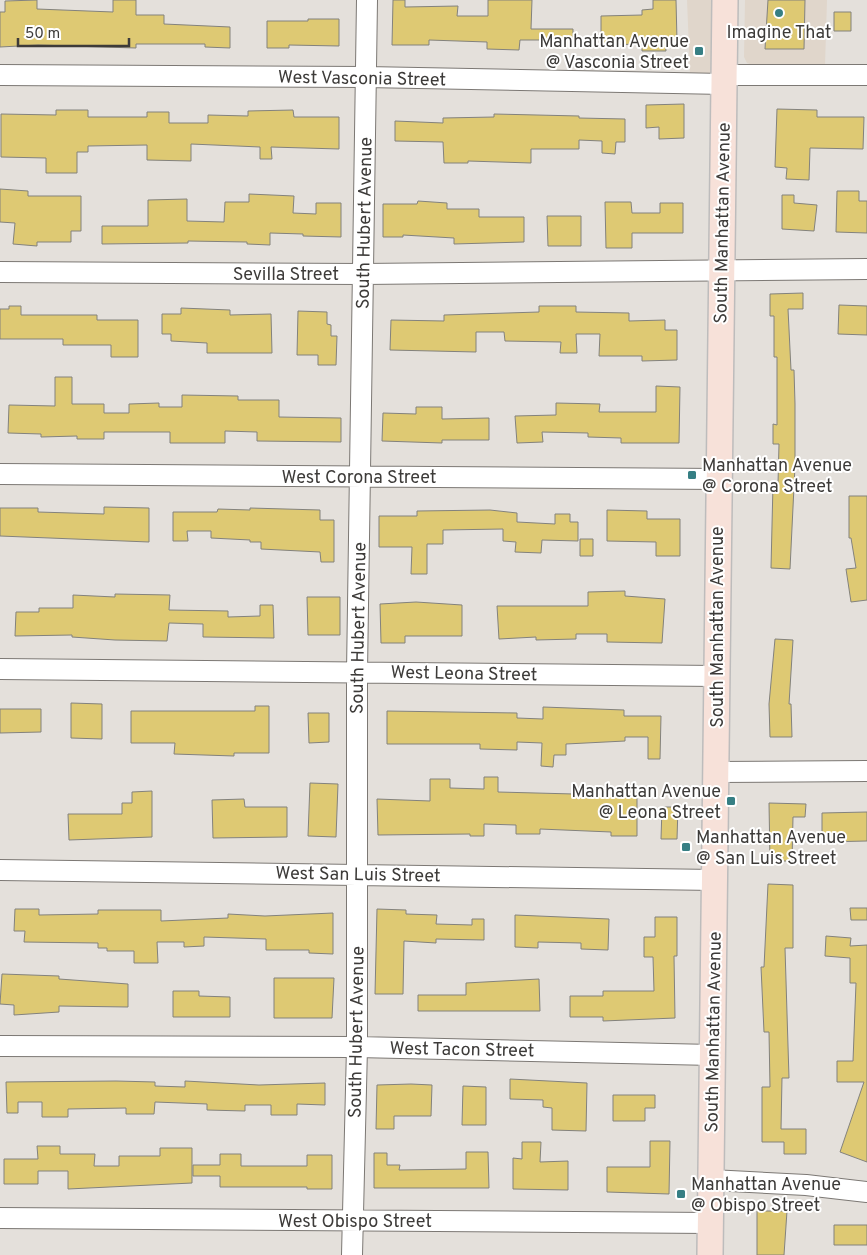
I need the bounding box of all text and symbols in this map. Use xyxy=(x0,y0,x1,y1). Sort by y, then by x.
marker: Imagine That xyxy=(773,7,785,19)
scale bar xyxy=(18,15,129,47)
place label: Imagine That xyxy=(726,22,832,45)
text: 50 m xyxy=(25,25,60,44)
place label: Manhattan Avenue @ Vasconia Street xyxy=(539,31,689,75)
marker: Manhattan Avenue @ Vasconia Street xyxy=(693,45,705,57)
street label: West Vasconia Street xyxy=(278,67,446,92)
street label: South Manhattan Avenue xyxy=(710,122,737,324)
street label: South Hubert Avenue xyxy=(352,137,379,309)
street label: Sevilla Street xyxy=(233,264,339,287)
place label: Manhattan Avenue @ Corona Street xyxy=(702,455,852,499)
street label: West Corona Street xyxy=(281,467,437,490)
marker: Manhattan Avenue @ Corona Street xyxy=(686,469,698,481)
street label: South Manhattan Avenue xyxy=(707,526,730,728)
street label: South Hubert Avenue xyxy=(346,542,373,714)
street label: West Leona Street xyxy=(390,662,538,687)
place label: Manhattan Avenue @ Leona Street xyxy=(571,781,721,825)
marker: Manhattan Avenue @ Leona Street xyxy=(725,795,737,807)
place label: Manhattan Avenue @ San Luis Street xyxy=(696,827,846,871)
marker: Manhattan Avenue @ San Luis Street xyxy=(680,841,692,853)
street label: West San Luis Street xyxy=(275,863,441,888)
street label: South Manhattan Avenue xyxy=(701,931,728,1133)
street label: South Hubert Avenue xyxy=(344,946,371,1118)
street label: West Tacon Street xyxy=(389,1038,535,1063)
place label: Manhattan Avenue @ Obispo Street xyxy=(691,1174,841,1218)
marker: Manhattan Avenue @ Obispo Street xyxy=(675,1188,687,1200)
street label: West Obispo Street xyxy=(278,1211,432,1234)

